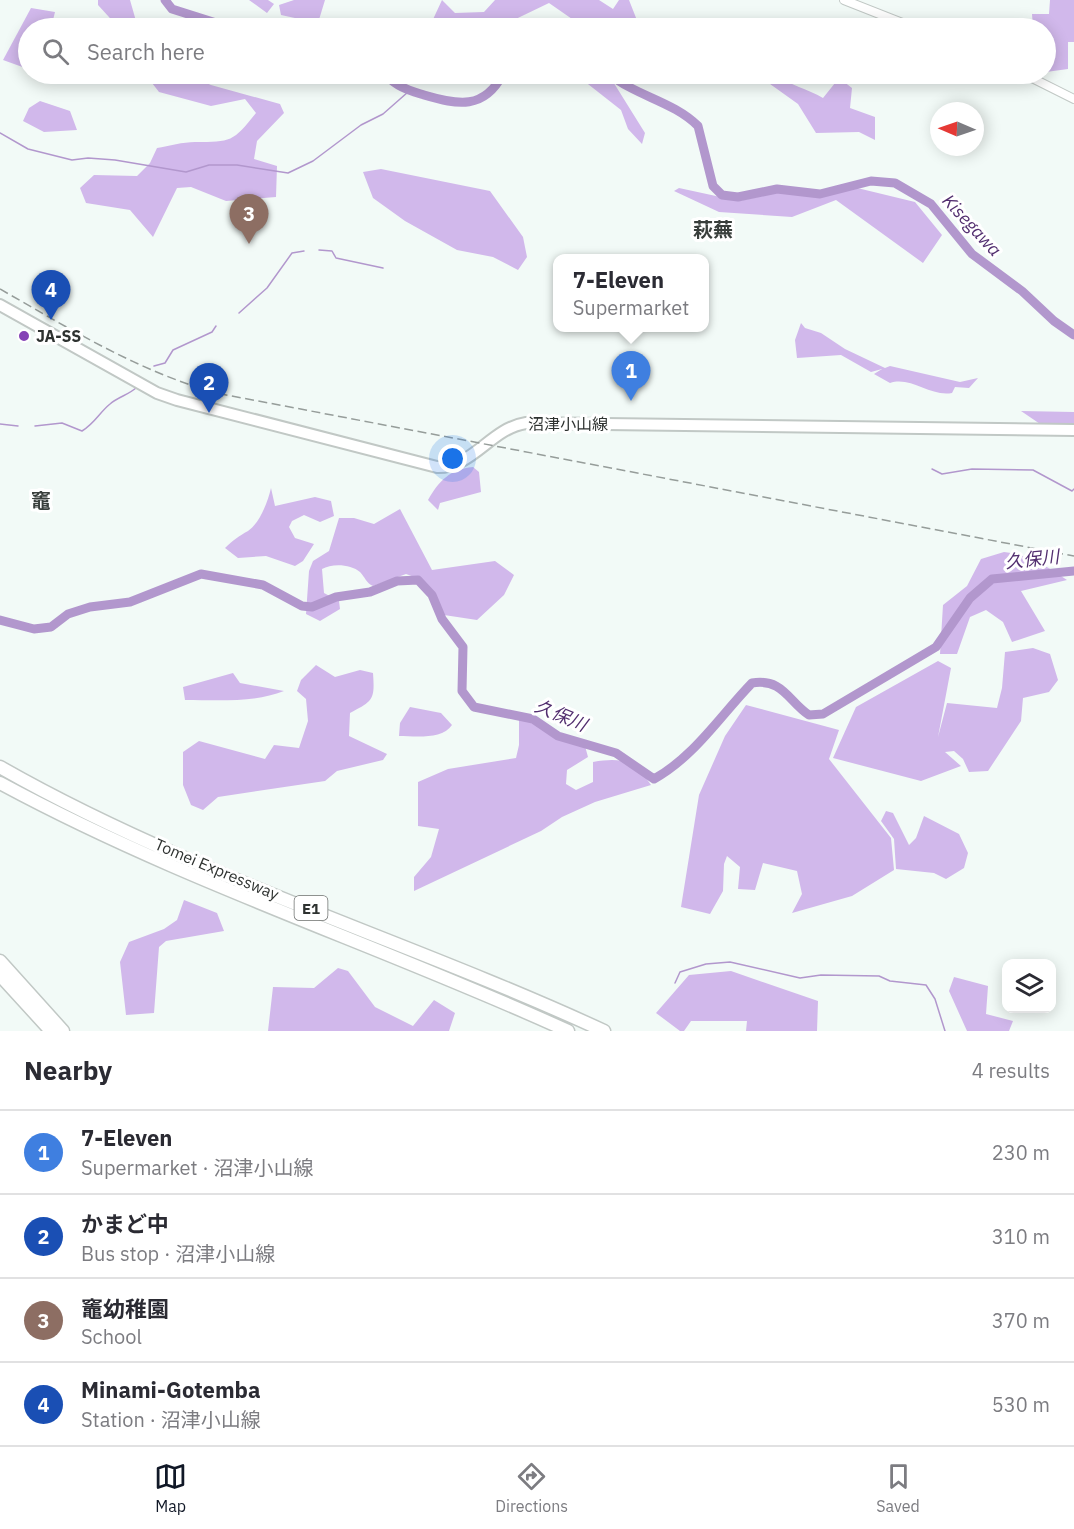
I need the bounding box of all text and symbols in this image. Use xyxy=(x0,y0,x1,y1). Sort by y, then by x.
search box xyxy=(18,18,1056,84)
icon: search xyxy=(39,35,72,68)
text: Search here xyxy=(87,37,205,66)
north arrow xyxy=(930,102,984,156)
water label: Kisegawa xyxy=(937,189,1007,261)
pin: 3 xyxy=(230,194,268,244)
district label: 萩蕪 xyxy=(693,216,733,243)
popup xyxy=(553,254,709,332)
text: 7-Eleven xyxy=(573,265,664,294)
pin: 4 xyxy=(32,270,70,320)
text: Supermarket xyxy=(573,294,689,321)
place label: JA-SS xyxy=(36,326,81,346)
marker: JA-SS xyxy=(17,329,31,343)
pin: 1 xyxy=(612,352,650,401)
pin: 2 xyxy=(190,364,228,413)
street label: 沼津小山線 xyxy=(528,414,608,434)
your location xyxy=(438,444,467,473)
district label: 竈 xyxy=(31,487,51,514)
water label: 久保川 xyxy=(1004,545,1062,573)
water label: 久保川 xyxy=(532,694,592,737)
street label: Tomei Expressway xyxy=(152,834,282,904)
road number: E1 xyxy=(294,896,328,920)
map controls xyxy=(1002,959,1056,1013)
button: layers xyxy=(1002,959,1056,1013)
text: Nearby xyxy=(24,1053,112,1087)
text: 4 results xyxy=(972,1057,1050,1084)
text: 7-Eleven xyxy=(81,1123,172,1152)
text: 1 xyxy=(38,1139,50,1166)
text: 230 m xyxy=(992,1139,1050,1166)
text: Supermarket · 沼津小山線 xyxy=(81,1154,314,1181)
text: かまど中 xyxy=(81,1209,169,1238)
text: 2 xyxy=(38,1223,50,1250)
text: 310 m xyxy=(992,1223,1050,1250)
text: Bus stop · 沼津小山線 xyxy=(81,1240,275,1267)
text: 竈幼稚園 xyxy=(81,1294,169,1323)
text: 3 xyxy=(38,1307,50,1334)
text: 370 m xyxy=(992,1307,1050,1334)
text: School xyxy=(81,1323,142,1350)
text: Minami-Gotemba xyxy=(81,1375,260,1404)
text: 4 xyxy=(38,1391,50,1418)
text: 530 m xyxy=(992,1391,1050,1418)
text: Station · 沼津小山線 xyxy=(81,1406,261,1433)
tab: Map xyxy=(154,1460,187,1516)
tab: Directions xyxy=(495,1460,568,1516)
tab: Saved xyxy=(876,1460,920,1516)

